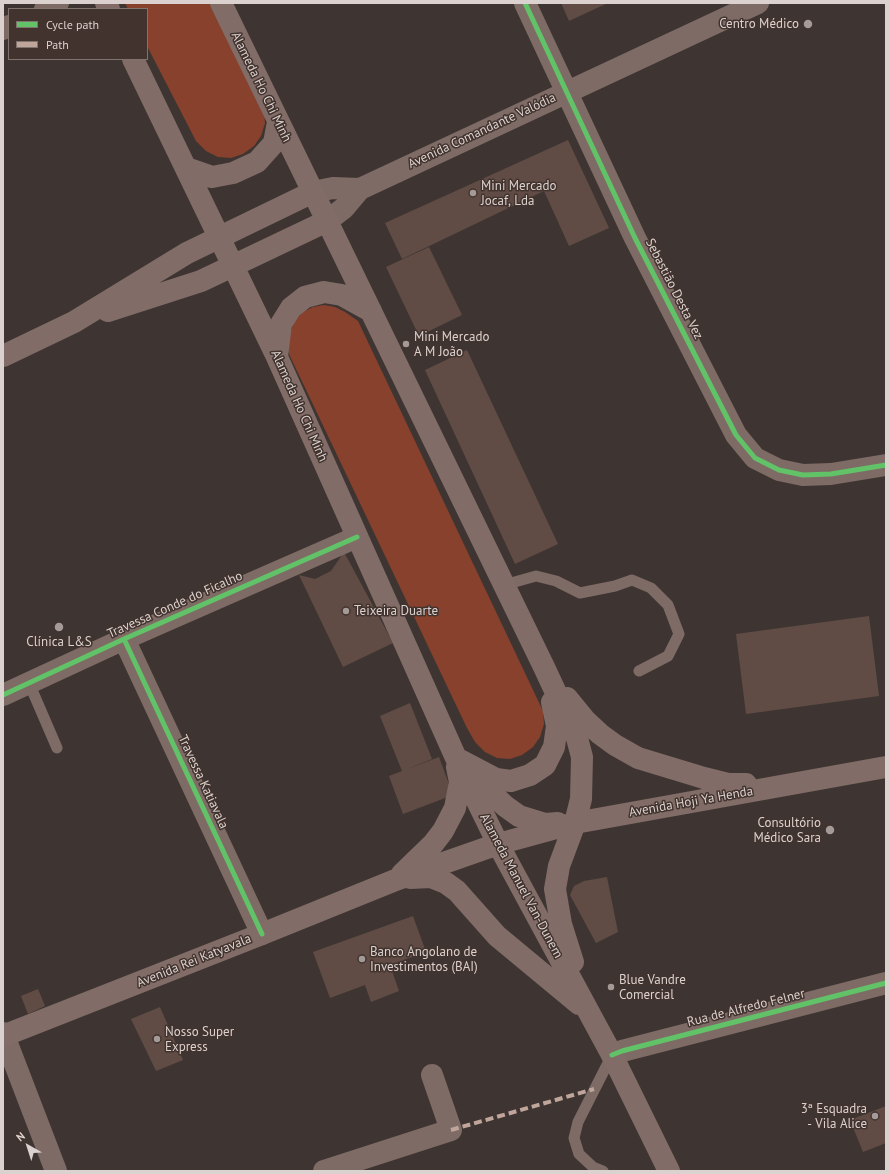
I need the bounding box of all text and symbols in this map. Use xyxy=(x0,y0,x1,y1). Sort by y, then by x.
legend xyxy=(8,8,148,60)
place label: Centro Médico xyxy=(719,16,799,32)
text: Cycle path xyxy=(46,17,99,32)
marker: Centro Médico xyxy=(802,18,814,30)
street label: Alameda Ho Chi Minh xyxy=(228,29,294,145)
text: Path xyxy=(46,37,69,52)
street label: Avenida Comandante Valódia xyxy=(406,90,558,172)
place label: Mini Mercado Jocaf, Lda xyxy=(481,178,556,209)
marker: Mini Mercado Jocaf, Lda xyxy=(468,188,478,198)
street label: Sebastião Desta Vez xyxy=(642,236,706,342)
place label: Mini Mercado A M João xyxy=(414,329,489,360)
marker: Mini Mercado A M João xyxy=(401,339,411,349)
street label: Alameda Ho Chi Minh xyxy=(267,348,331,464)
street label: Travessa Conde do Ficalho xyxy=(105,568,245,642)
place label: Teixeira Duarte xyxy=(354,603,438,619)
marker: Teixeira Duarte xyxy=(341,606,351,616)
marker: Clínica L&S xyxy=(53,621,65,633)
place label: Clínica L&S xyxy=(26,634,92,650)
street label: Travessa Katiavala xyxy=(174,733,232,831)
street label: Avenida Hoji Ya Henda xyxy=(628,783,754,821)
street label: Alameda Manuel Van-Dunem xyxy=(476,811,566,961)
place label: Consultório Médico Sara xyxy=(753,815,821,846)
marker: Consultório Médico Sara xyxy=(824,824,836,836)
street label: Avenida Rei Katyavala xyxy=(135,931,253,991)
place label: Banco Angolano de Investimentos (BAI) xyxy=(370,944,478,975)
marker: Banco Angolano de Investimentos (BAI) xyxy=(357,954,367,964)
place label: Blue Vandre Comercial xyxy=(619,972,686,1003)
marker: Blue Vandre Comercial xyxy=(606,982,616,992)
street label: Rua de Alfredo Felner xyxy=(685,986,807,1030)
place label: Nosso Super Express xyxy=(165,1024,234,1055)
marker: Nosso Super Express xyxy=(152,1034,162,1044)
place label: 3ª Esquadra - Vila Alice xyxy=(801,1101,867,1132)
marker: 3ª Esquadra - Vila Alice xyxy=(870,1111,880,1121)
north arrow xyxy=(8,1126,48,1166)
text: N xyxy=(13,1129,28,1144)

